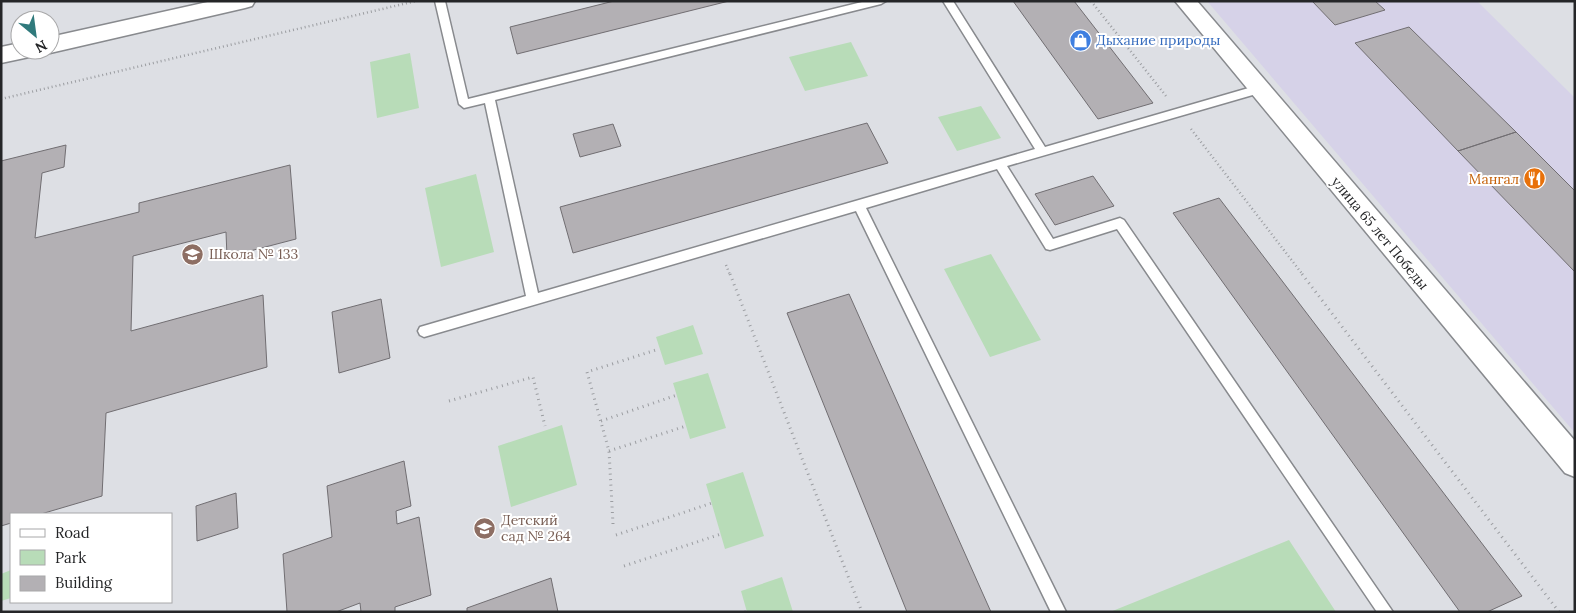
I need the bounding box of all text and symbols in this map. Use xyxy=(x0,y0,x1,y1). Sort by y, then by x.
north arrow xyxy=(10,10,60,60)
shop icon: Дыхание природы xyxy=(1068,28,1092,52)
place label: Дыхание природы xyxy=(1096,31,1220,49)
text: N xyxy=(32,36,50,57)
restaurant icon: Мангал xyxy=(1523,167,1547,191)
place label: Мангал xyxy=(1469,170,1519,188)
street label: улица 65 лет Победы xyxy=(1327,173,1433,293)
school or university icon: Школа № 133 xyxy=(181,242,205,266)
place label: Школа № 133 xyxy=(209,245,299,263)
place label: Детский сад № 264 xyxy=(501,511,571,545)
legend xyxy=(10,513,172,603)
school or university icon: Детский сад № 264 xyxy=(473,516,497,540)
text: Road xyxy=(55,523,90,542)
text: Park xyxy=(55,548,86,567)
text: Building xyxy=(55,573,113,592)

